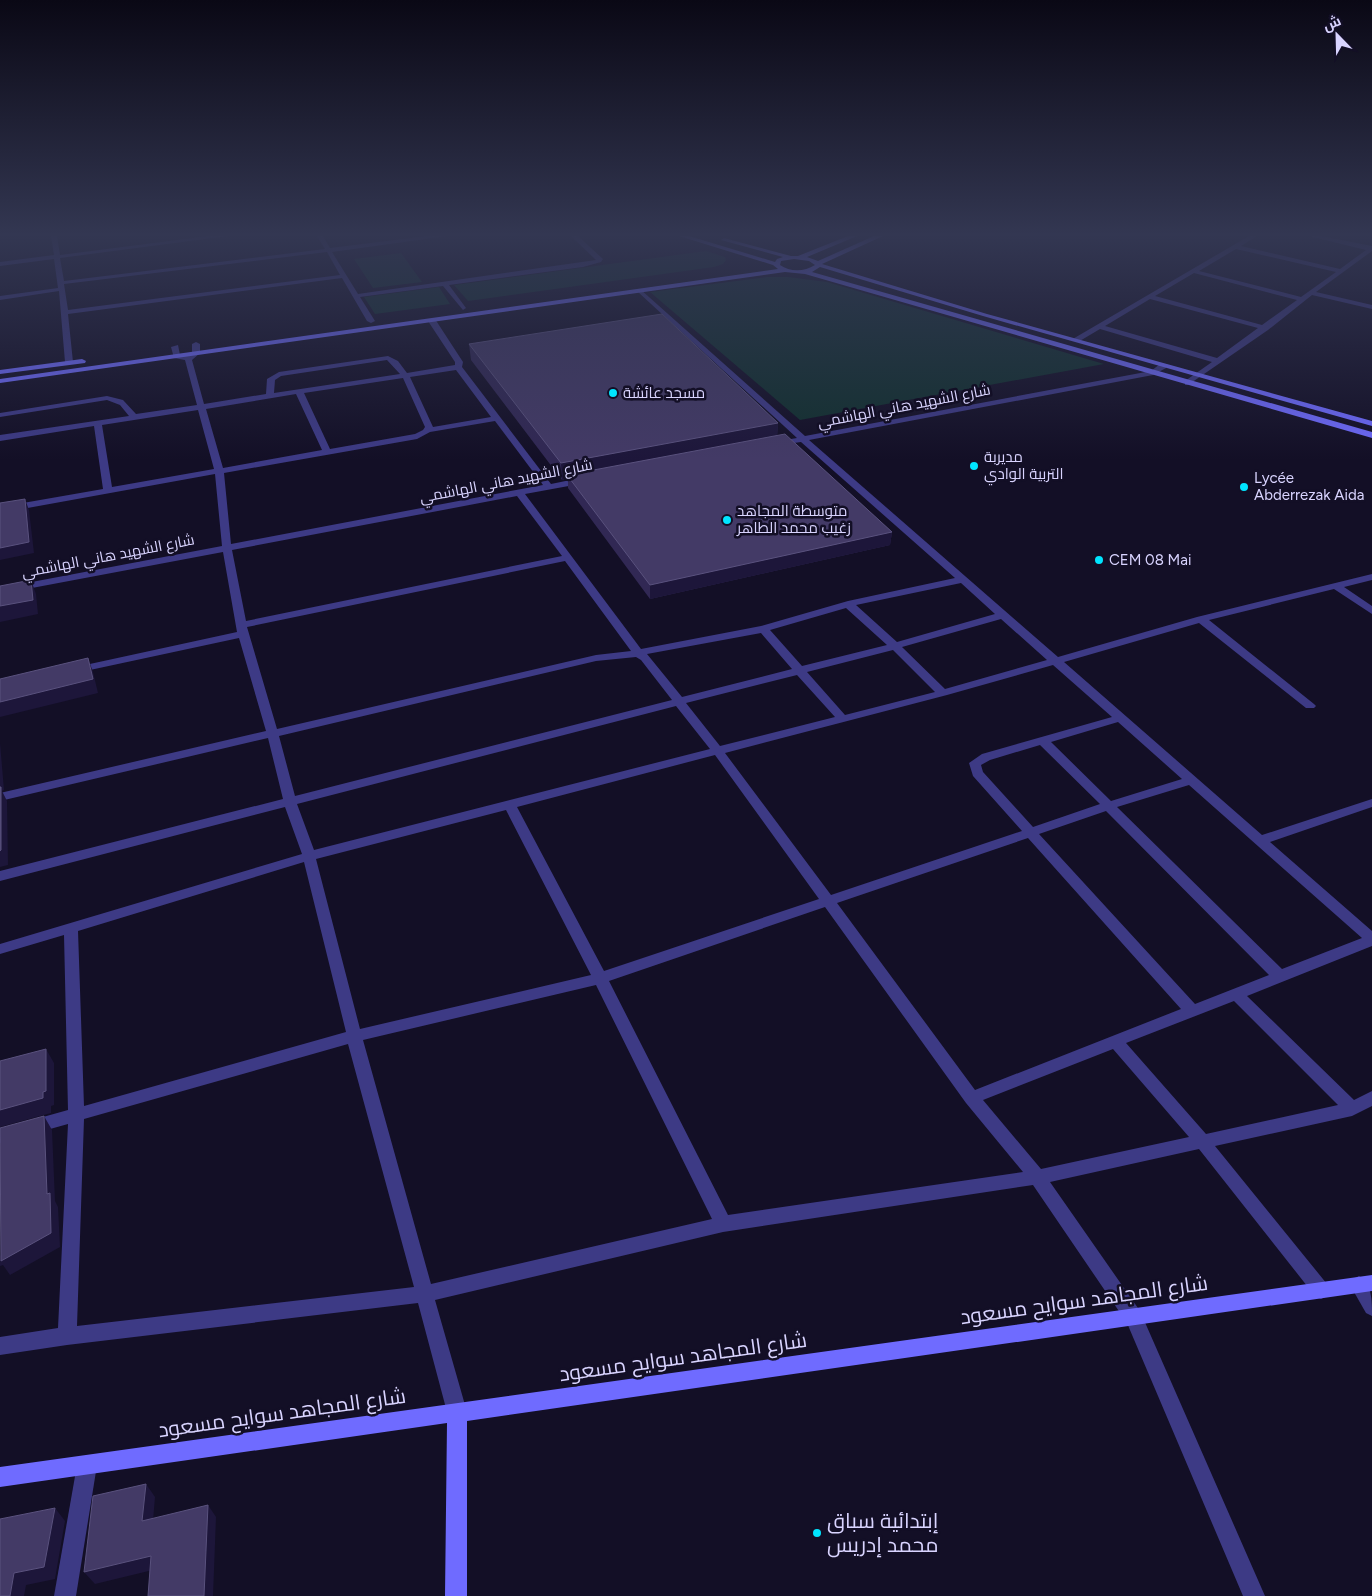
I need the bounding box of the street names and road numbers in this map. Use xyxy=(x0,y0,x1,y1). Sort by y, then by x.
street label: شارع الشهيد هاني الهاشمي xyxy=(816,380,992,435)
street label: شارع الشهيد هاني الهاشمي xyxy=(418,455,594,510)
street label: شارع الشهيد هاني الهاشمي xyxy=(20,530,196,585)
street label: شارع المجاهد سوايح مسعود xyxy=(959,1270,1210,1331)
street label: شارع المجاهد سوايح مسعود xyxy=(558,1327,809,1388)
street label: شارع المجاهد سوايح مسعود xyxy=(157,1383,408,1444)

